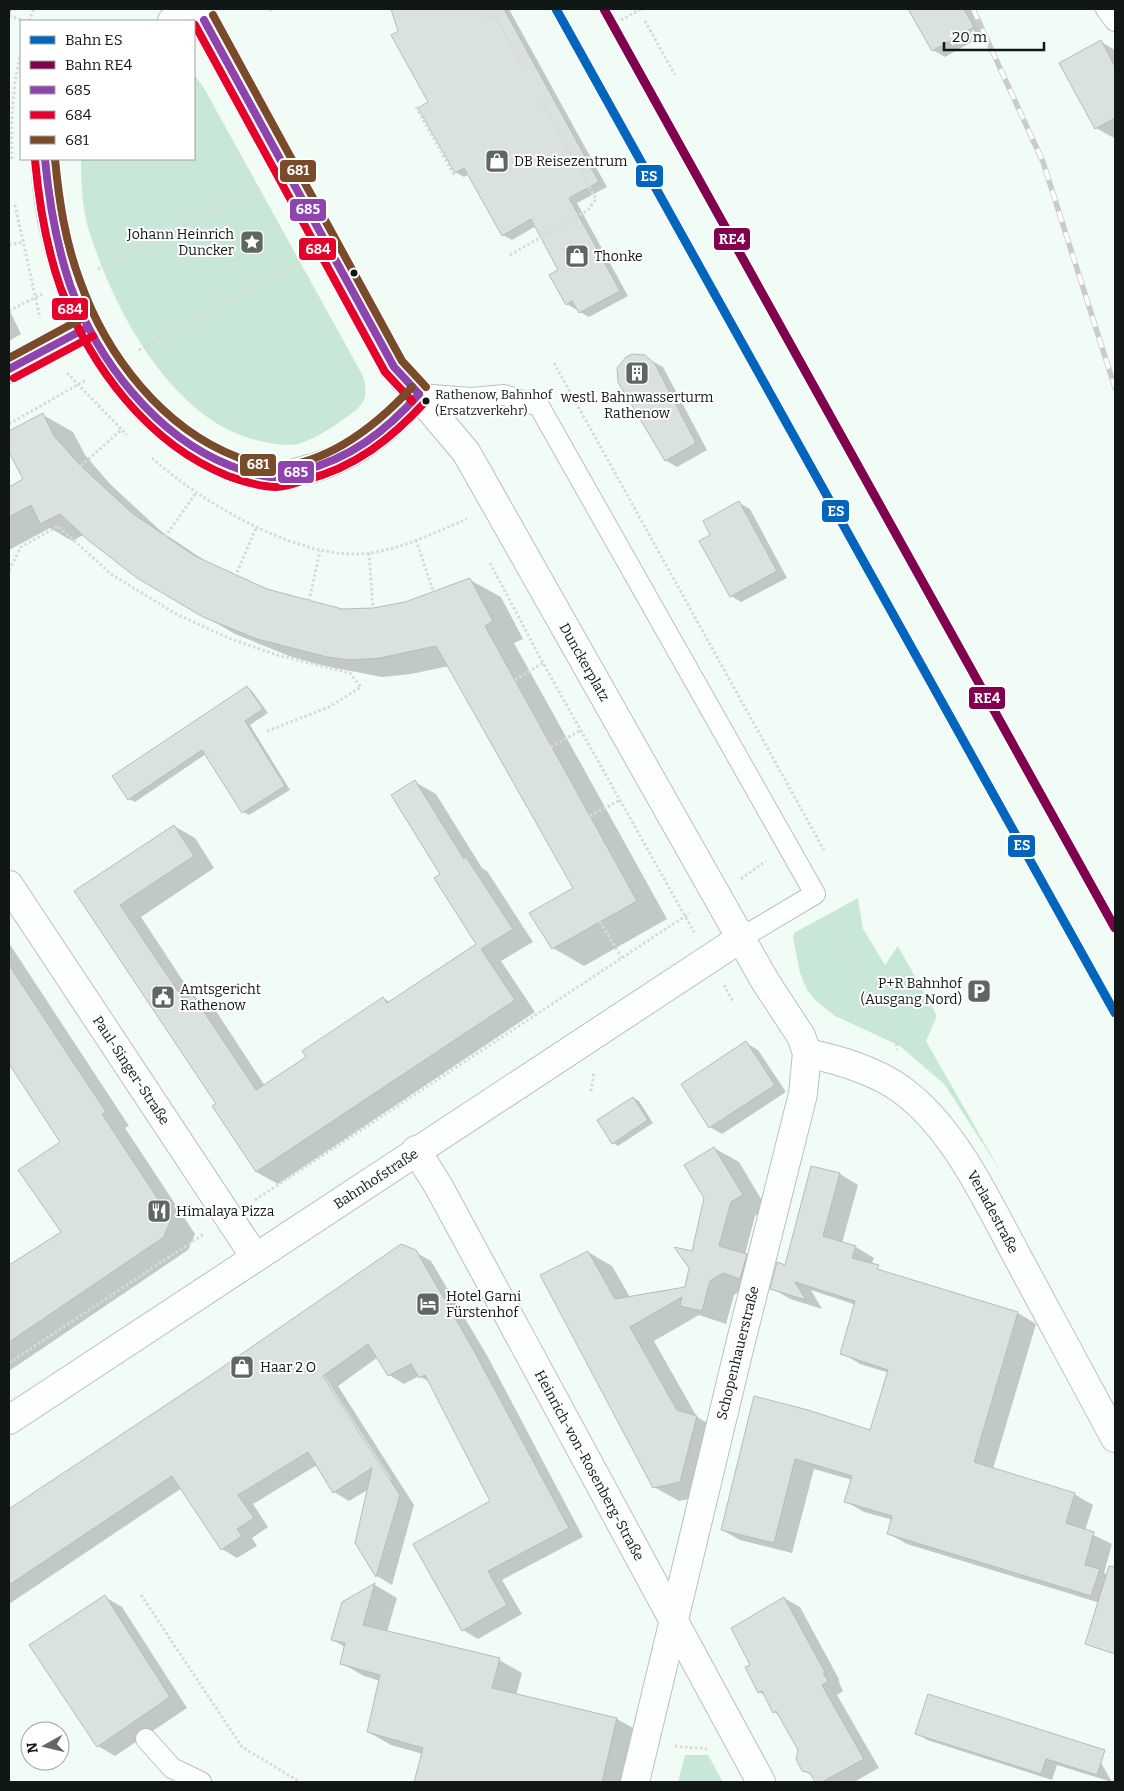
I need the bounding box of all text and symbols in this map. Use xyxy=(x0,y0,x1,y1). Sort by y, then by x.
legend xyxy=(20,20,195,160)
scale bar xyxy=(944,20,1044,52)
text: 20 m xyxy=(952,28,988,46)
text: Bahn ES xyxy=(65,31,123,49)
text: Bahn RE4 xyxy=(65,56,133,74)
text: 685 xyxy=(65,81,91,99)
text: 684 xyxy=(65,106,92,124)
text: 681 xyxy=(65,131,89,149)
shop icon: DB Reisezentrum xyxy=(484,148,510,174)
place label: DB Reisezentrum xyxy=(514,153,628,170)
line badge: 681 xyxy=(279,159,317,183)
text: 681 xyxy=(287,162,309,179)
line badge: ES xyxy=(635,164,664,188)
text: ES xyxy=(641,168,657,185)
line badge: 685 xyxy=(289,198,327,222)
text: 685 xyxy=(296,201,321,218)
place label: Johann Heinrich Duncker xyxy=(126,226,234,259)
line badge: RE4 xyxy=(713,227,751,251)
place icon: Johann Heinrich Duncker xyxy=(239,229,265,255)
text: RE4 xyxy=(719,231,746,248)
line badge: 684 xyxy=(298,237,337,261)
text: 684 xyxy=(305,241,331,258)
shop icon: Thonke xyxy=(564,243,590,269)
place label: Thonke xyxy=(594,248,643,265)
unlabelled marker xyxy=(349,268,359,278)
line badge: 684 xyxy=(51,297,89,321)
text: 684 xyxy=(57,301,83,318)
building icon: westl. Bahnwasserturm Rathenow xyxy=(624,360,650,386)
place label: Rathenow, Bahnhof (Ersatzverkehr) xyxy=(435,387,554,418)
place label: westl. Bahnwasserturm Rathenow xyxy=(560,389,714,422)
marker: Rathenow, Bahnhof (Ersatzverkehr) xyxy=(421,396,431,406)
line badge: 681 xyxy=(239,453,277,477)
text: 681 xyxy=(247,456,269,473)
line badge: 685 xyxy=(277,460,315,484)
text: 685 xyxy=(284,464,309,481)
line badge: ES xyxy=(821,499,850,523)
text: ES xyxy=(828,503,844,520)
street label: Dunckerplatz xyxy=(556,620,614,704)
line badge: RE4 xyxy=(968,686,1006,710)
text: RE4 xyxy=(974,690,1001,707)
line badge: ES xyxy=(1007,834,1036,858)
text: ES xyxy=(1014,837,1030,854)
place label: P+R Bahnhof (Ausgang Nord) xyxy=(861,975,963,1008)
parking icon: P+R Bahnhof (Ausgang Nord) xyxy=(966,978,992,1004)
place label: Amtsgericht Rathenow xyxy=(180,981,261,1014)
public building icon: Amtsgericht Rathenow xyxy=(150,984,176,1010)
street label: Paul-Singer-Straße xyxy=(89,1012,174,1128)
street label: Bahnhofstraße xyxy=(330,1145,421,1212)
street label: Verladestraße xyxy=(964,1167,1022,1256)
restaurant icon: Himalaya Pizza xyxy=(146,1198,172,1224)
place label: Himalaya Pizza xyxy=(176,1203,275,1220)
street label: Schopenhauerstraße xyxy=(713,1284,763,1422)
place label: Hotel Garni Fürstenhof xyxy=(446,1288,521,1321)
hotel icon: Hotel Garni Fürstenhof xyxy=(415,1291,441,1317)
shop icon: Haar 2 O xyxy=(229,1354,255,1380)
place label: Haar 2 O xyxy=(260,1359,316,1376)
street label: Heinrich-von-Rosenberg-Straße xyxy=(531,1367,648,1563)
north arrow xyxy=(20,1721,70,1771)
text: N xyxy=(23,1741,42,1754)

